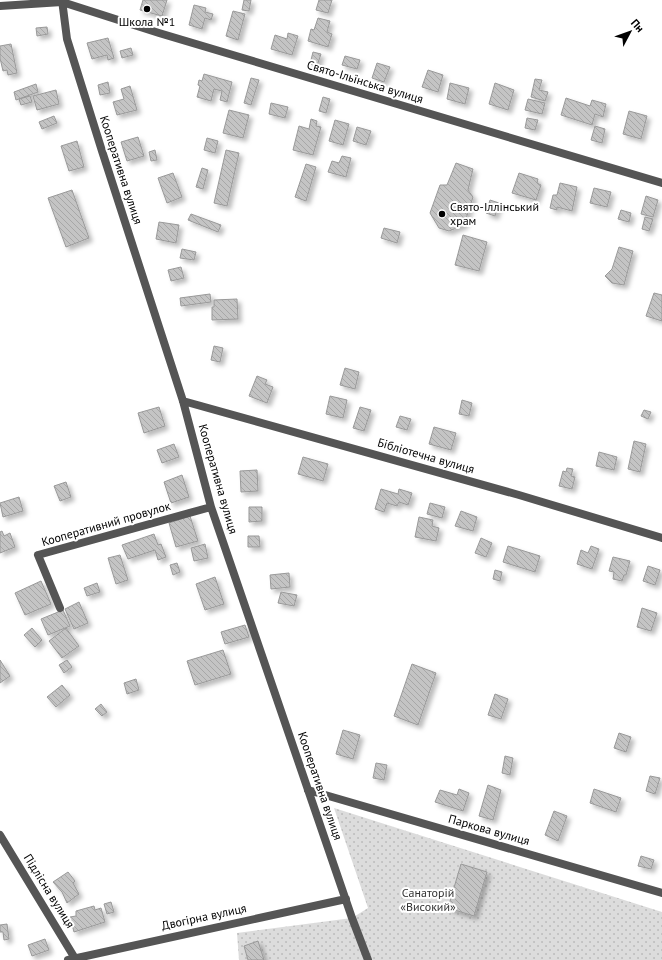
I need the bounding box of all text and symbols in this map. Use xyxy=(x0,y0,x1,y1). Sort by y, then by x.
marker: Школа №1 xyxy=(142,4,152,14)
north arrow xyxy=(610,12,650,52)
place label: Школа №1 xyxy=(119,14,175,29)
text: Пн xyxy=(628,16,647,35)
street label: Свято-Ільїнська вулиця xyxy=(305,57,425,106)
street label: Кооперативна вулиця xyxy=(97,114,146,226)
place label: Свято-Іллінський храм xyxy=(450,199,539,228)
marker: Свято-Іллінський храм xyxy=(437,209,447,219)
street label: Кооперативна вулиця xyxy=(196,422,241,536)
street label: Бібліотечна вулиця xyxy=(376,435,476,477)
street label: Кооперативний провулок xyxy=(40,498,172,549)
street label: Кооперативна вулиця xyxy=(295,730,346,842)
street label: Паркова вулиця xyxy=(447,811,531,848)
street label: Підлісна вулиця xyxy=(21,851,78,931)
park label: Санаторій «Високий» xyxy=(400,885,456,914)
street label: Двогірна вулиця xyxy=(160,900,248,933)

